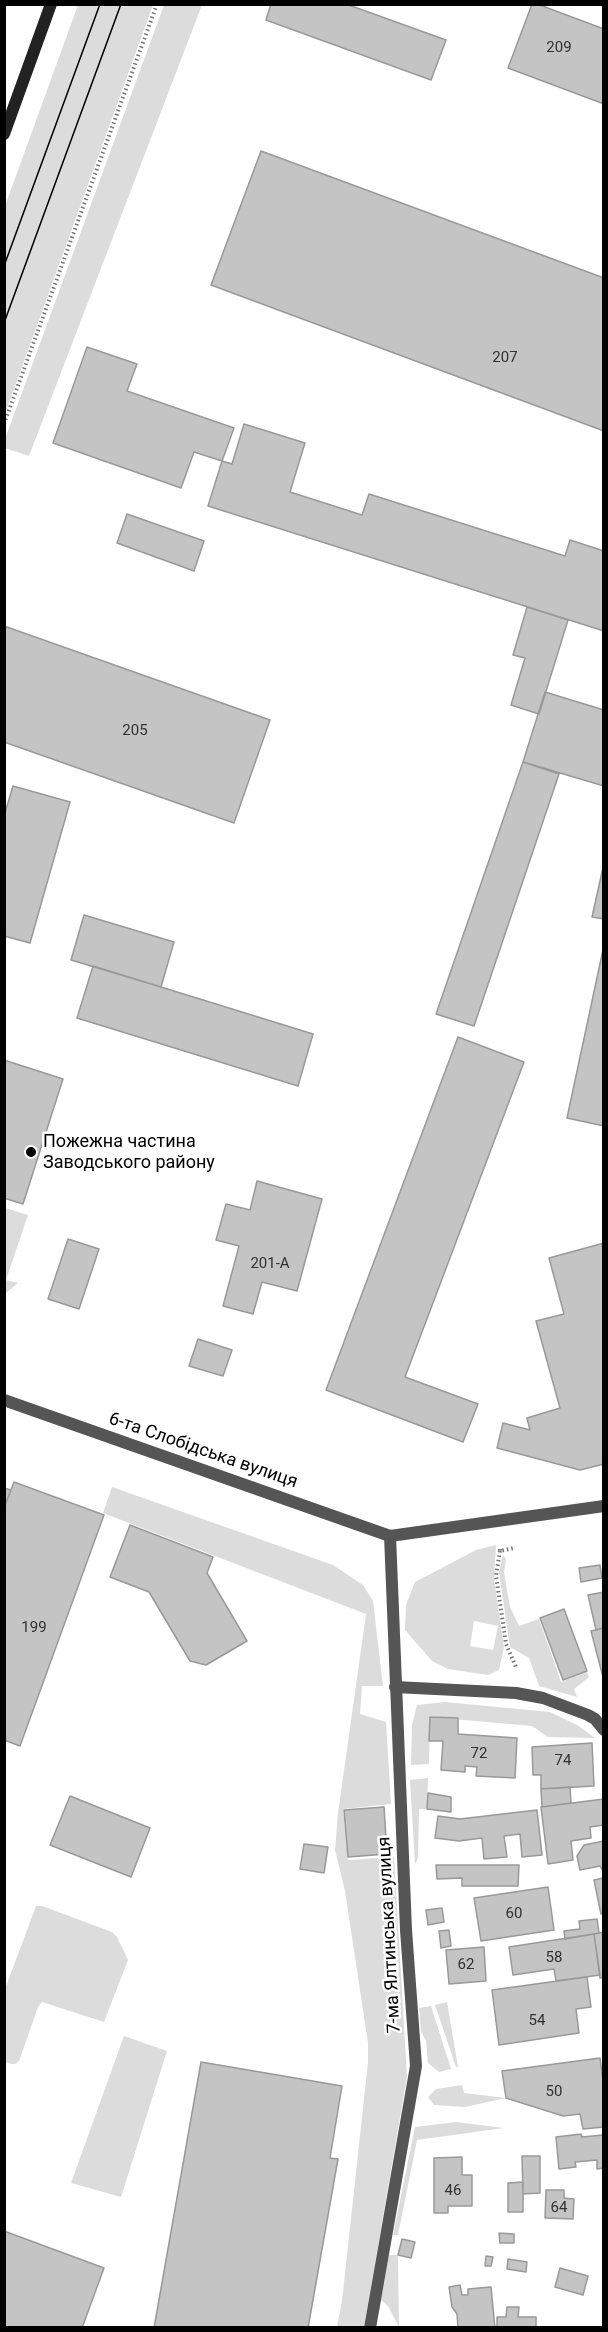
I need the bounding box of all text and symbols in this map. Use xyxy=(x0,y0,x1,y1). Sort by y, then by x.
house number: 209 xyxy=(546,39,572,57)
house number: 207 xyxy=(492,349,518,367)
house number: 205 xyxy=(122,722,148,740)
place label: Пожежна частина Заводського району xyxy=(43,1131,215,1174)
marker: Пожежна частина Заводського району xyxy=(24,1145,38,1159)
house number: 201-А xyxy=(250,1255,290,1273)
street label: 6-та Слобідська вулиця xyxy=(106,1408,300,1494)
house number: 199 xyxy=(21,1619,47,1637)
house number: 72 xyxy=(471,1745,487,1763)
house number: 74 xyxy=(555,1752,571,1770)
street label: 7-ма Ялтинська вулиця xyxy=(374,1836,406,2034)
house number: 60 xyxy=(506,1905,522,1923)
house number: 58 xyxy=(546,1949,562,1967)
house number: 62 xyxy=(458,1956,474,1974)
house number: 54 xyxy=(529,2012,545,2030)
house number: 50 xyxy=(546,2083,562,2101)
house number: 46 xyxy=(445,2182,461,2200)
house number: 64 xyxy=(551,2199,567,2217)

